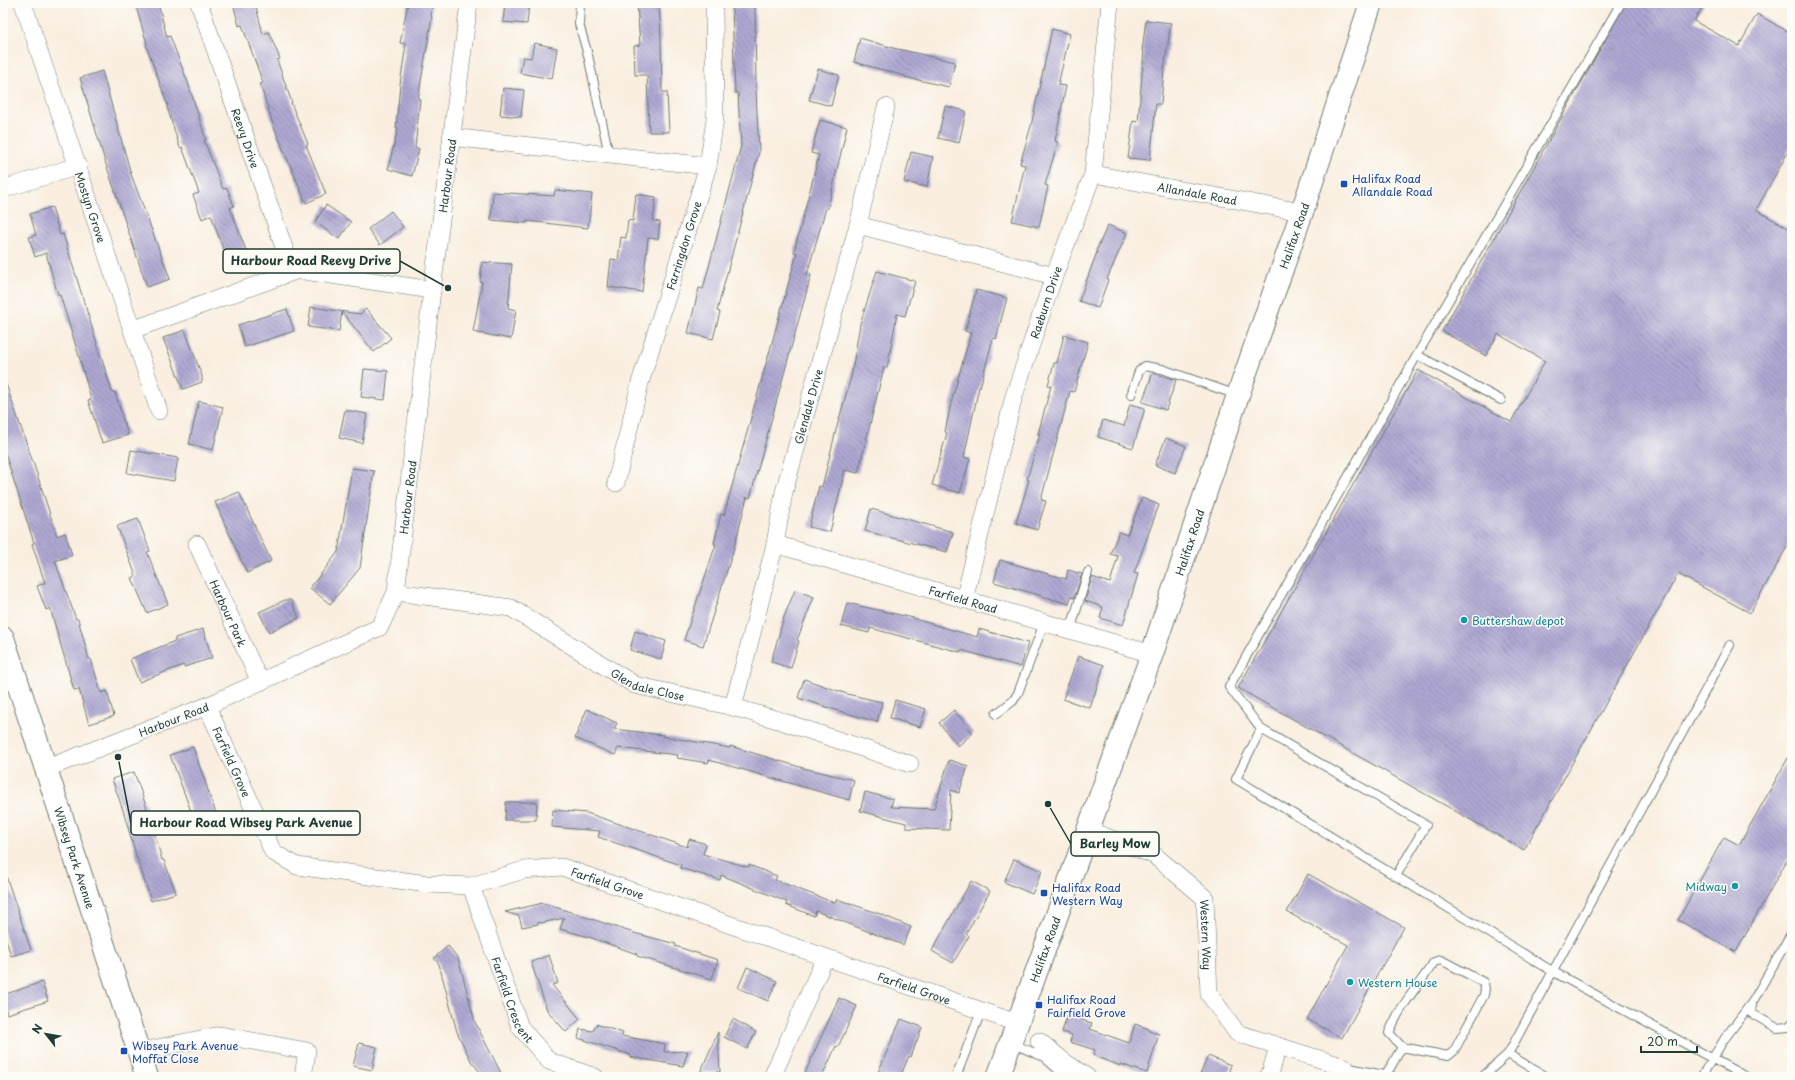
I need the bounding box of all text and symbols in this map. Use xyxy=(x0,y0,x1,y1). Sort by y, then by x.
street label: Reevy Drive xyxy=(228,106,264,171)
street label: Harbour Road xyxy=(434,138,460,214)
street label: Mostyn Grove xyxy=(71,169,111,245)
place label: Halifax Road Allandale Road xyxy=(1352,170,1433,200)
street label: Allandale Road xyxy=(1156,177,1239,209)
marker: Halifax Road Allandale Road xyxy=(1339,179,1349,189)
street label: Farringdon Grove xyxy=(661,198,705,292)
street label: Halifax Road xyxy=(1274,200,1313,271)
callout: Harbour Road Reevy Drive xyxy=(223,249,400,273)
text: Harbour Road Reevy Drive xyxy=(231,251,392,269)
street label: Raeburn Drive xyxy=(1025,263,1066,341)
street label: Glendale Drive xyxy=(789,366,826,446)
street label: Harbour Road xyxy=(394,459,420,535)
street label: Halifax Road xyxy=(1170,507,1208,578)
street label: Harbour Park xyxy=(206,577,251,650)
street label: Farfield Road xyxy=(927,581,1000,617)
place label: Buttershaw depot xyxy=(1472,612,1565,629)
marker: Buttershaw depot xyxy=(1459,615,1469,625)
street label: Glendale Close xyxy=(608,664,687,705)
street label: Harbour Road xyxy=(136,698,211,740)
street label: Farfield Grove xyxy=(209,723,256,800)
street label: Wibsey Park Avenue xyxy=(50,804,100,911)
callout: Harbour Road Wibsey Park Avenue xyxy=(131,811,360,835)
text: Harbour Road Wibsey Park Avenue xyxy=(139,813,353,831)
callout: Barley Mow xyxy=(1071,832,1159,856)
text: Barley Mow xyxy=(1079,834,1151,852)
street label: Farfield Grove xyxy=(569,862,647,903)
place label: Midway xyxy=(1686,878,1727,895)
place label: Halifax Road Western Way xyxy=(1052,879,1123,909)
marker: Midway xyxy=(1730,881,1740,891)
marker: Halifax Road Western Way xyxy=(1039,888,1049,898)
street label: Western Way xyxy=(1197,899,1216,970)
street label: Halifax Road xyxy=(1025,914,1064,985)
street label: Farfield Crescent xyxy=(488,954,538,1046)
street label: Farfield Grove xyxy=(875,967,953,1008)
place label: Western House xyxy=(1358,974,1438,991)
marker: Western House xyxy=(1345,977,1355,987)
place label: Halifax Road Fairfield Grove xyxy=(1047,991,1126,1021)
marker: Halifax Road Fairfield Grove xyxy=(1034,1000,1044,1010)
north arrow xyxy=(26,1014,66,1054)
text: N xyxy=(27,1020,47,1037)
scale bar xyxy=(1641,1028,1697,1054)
text: 20 m xyxy=(1647,1032,1678,1050)
place label: Wibsey Park Avenue Moffat Close xyxy=(132,1037,238,1067)
marker: Wibsey Park Avenue Moffat Close xyxy=(119,1046,129,1056)

